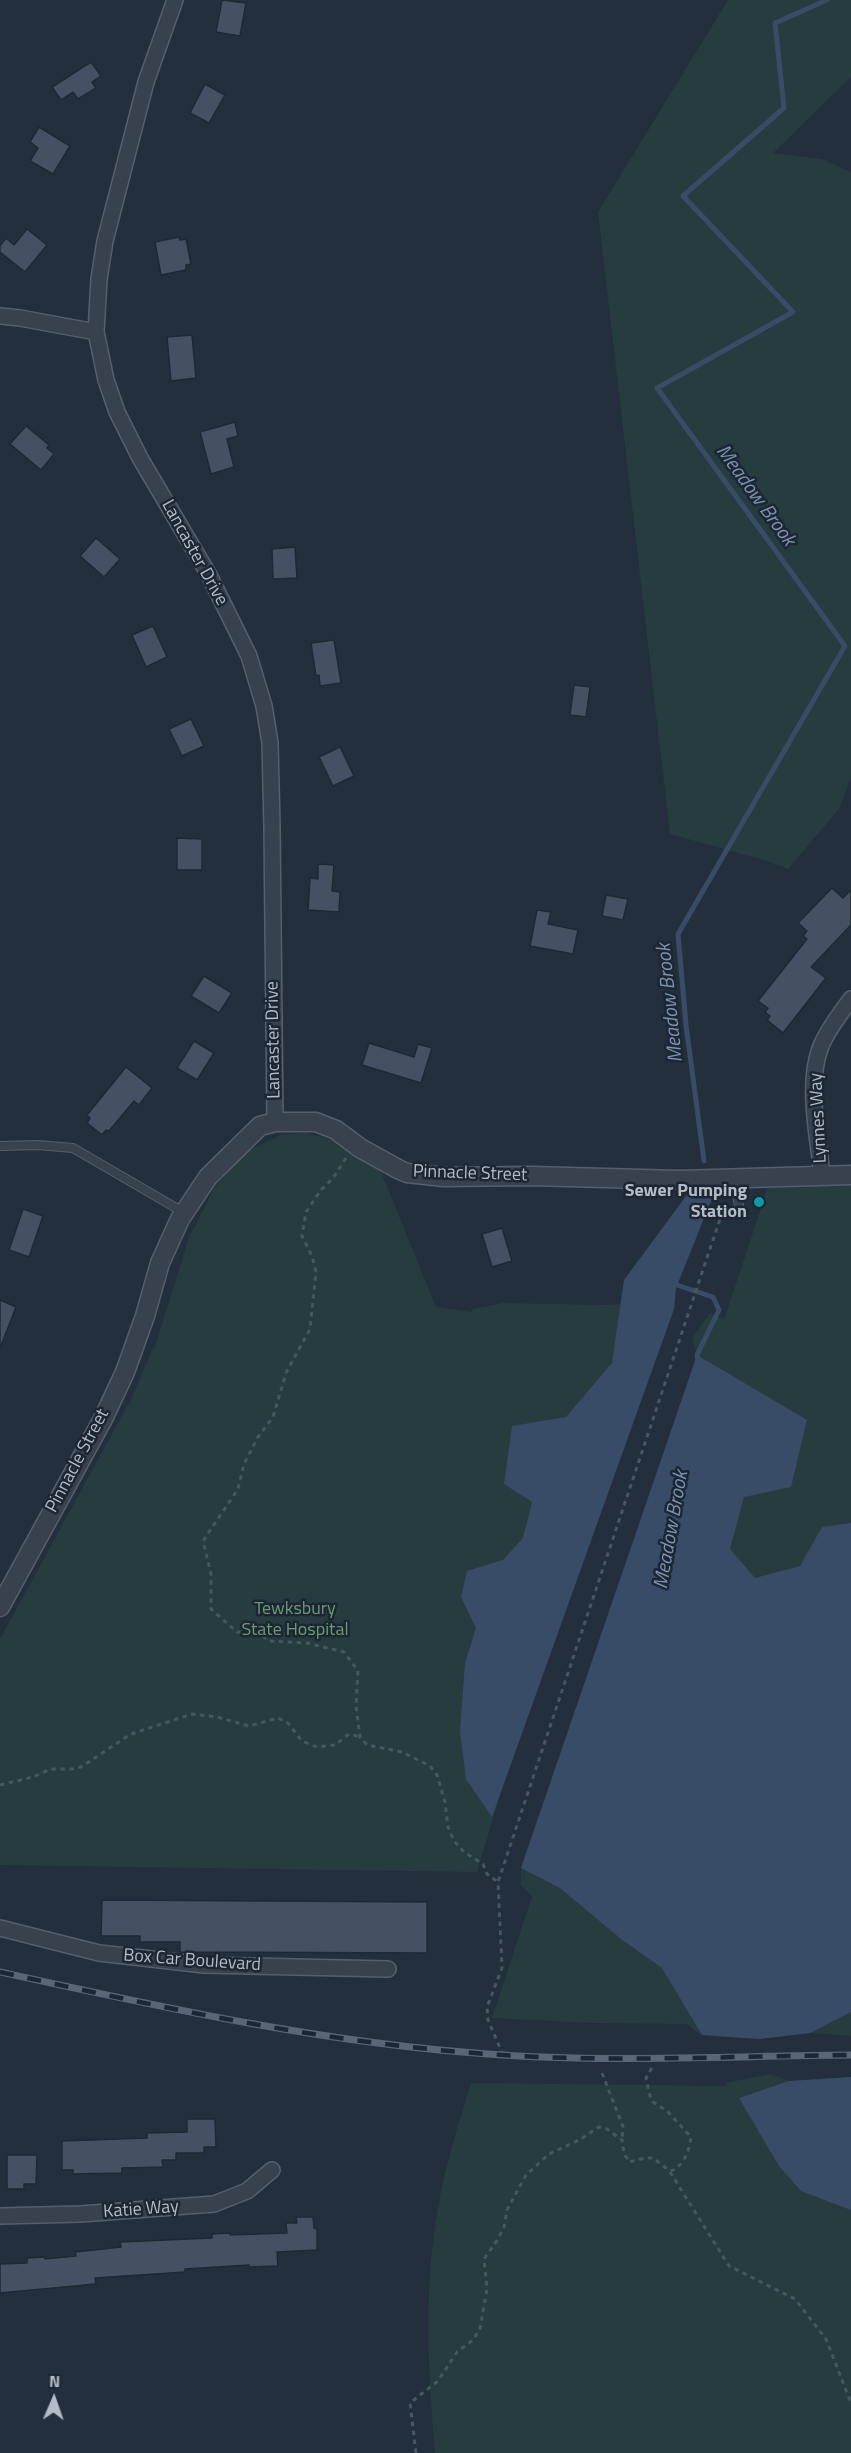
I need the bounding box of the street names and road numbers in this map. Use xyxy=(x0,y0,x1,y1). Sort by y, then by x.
street label: Lancaster Drive xyxy=(156,496,232,610)
street label: Lancaster Drive xyxy=(262,981,286,1099)
street label: Lynnes Way xyxy=(806,1072,832,1164)
street label: Pinnacle Street xyxy=(412,1161,528,1187)
street label: Pinnacle Street xyxy=(42,1405,114,1517)
street label: Box Car Boulevard xyxy=(123,1945,261,1977)
street label: Katie Way xyxy=(102,2197,180,2223)

